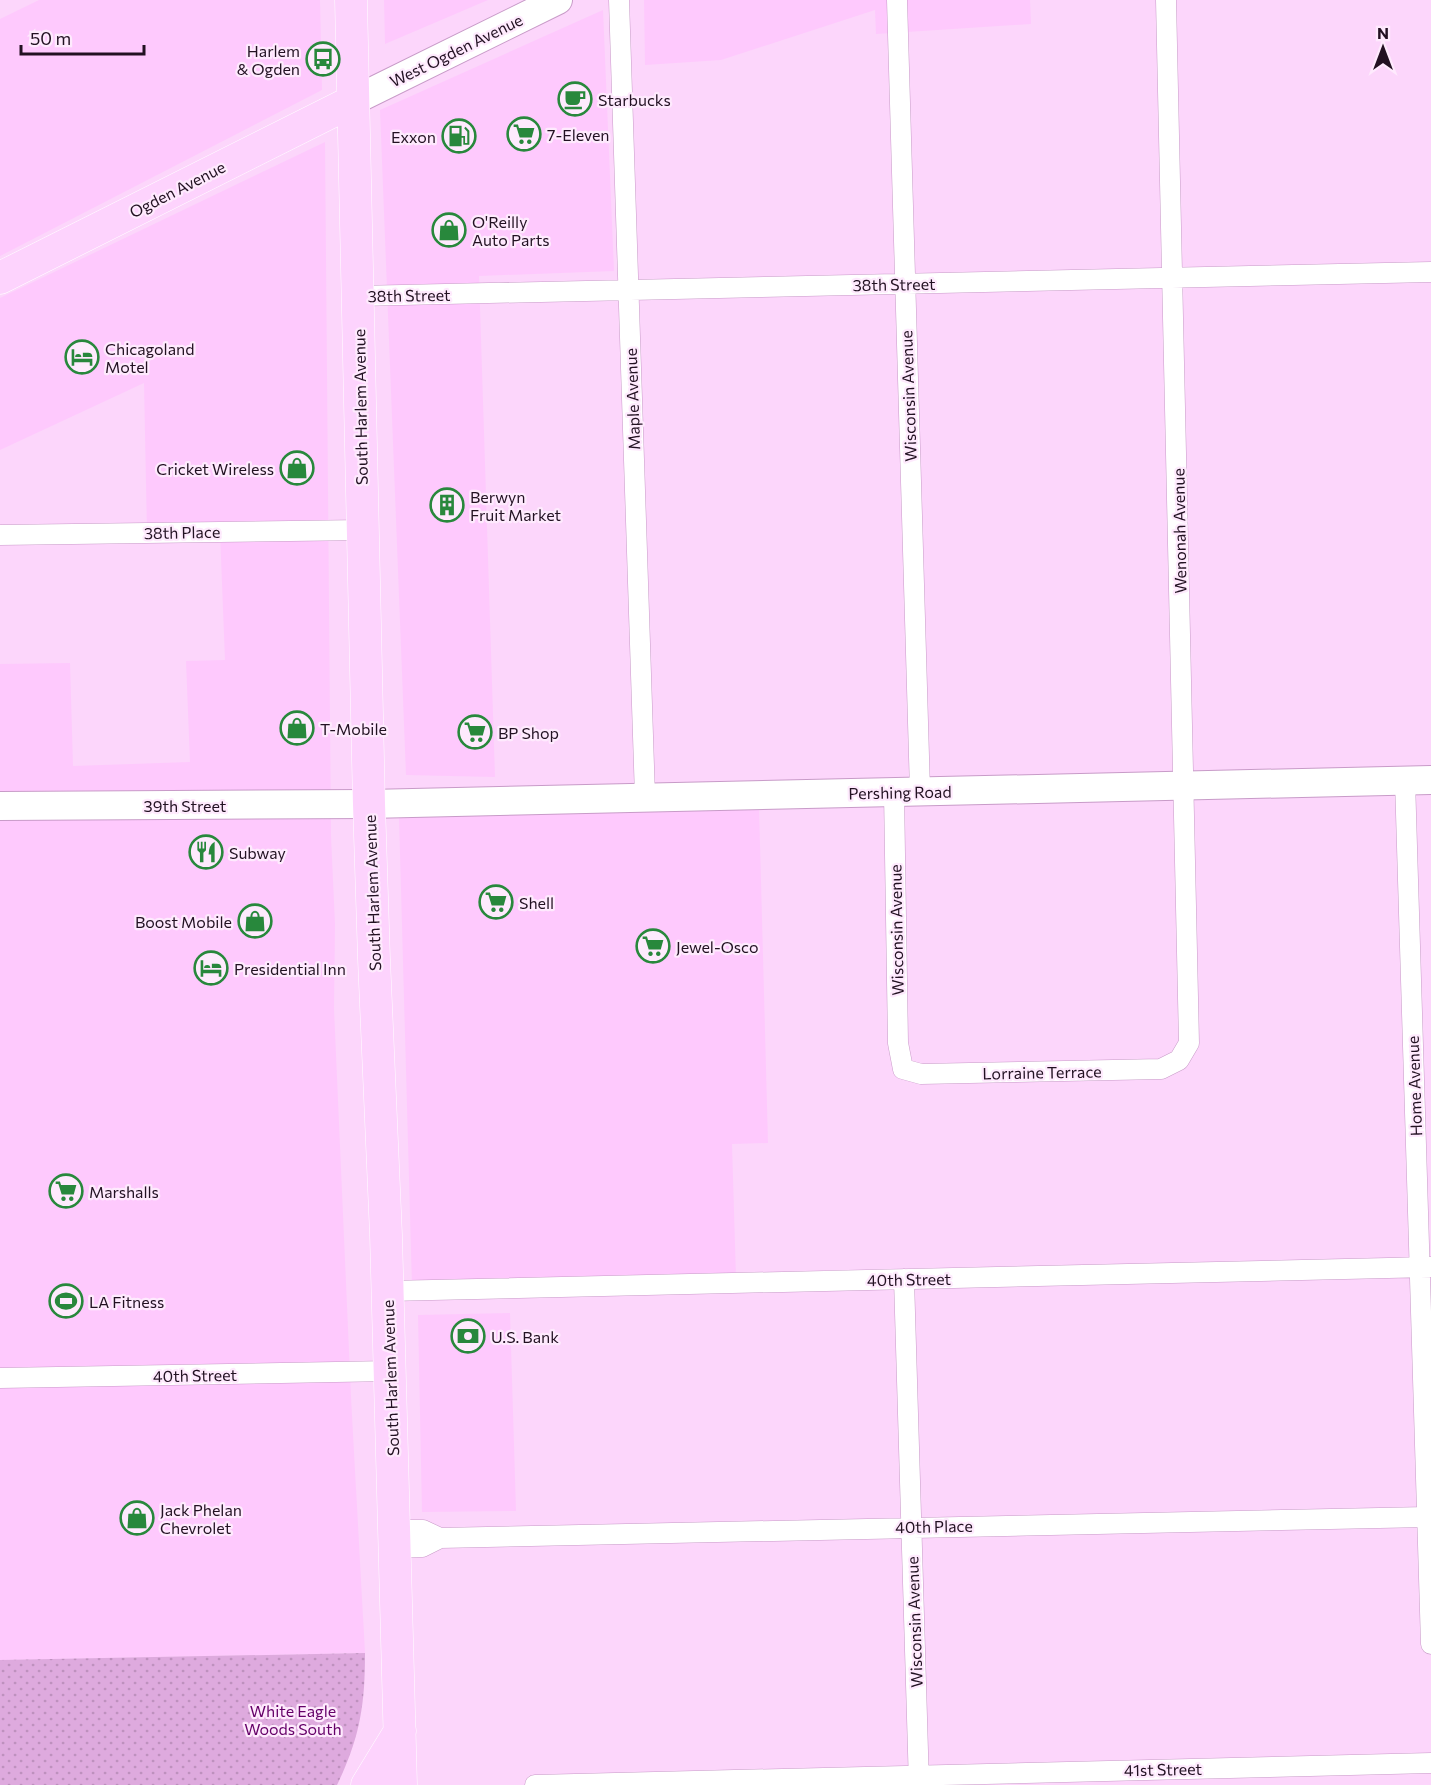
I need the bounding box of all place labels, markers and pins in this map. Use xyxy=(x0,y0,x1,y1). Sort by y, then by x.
place label: Harlem & Ogden xyxy=(237,41,300,78)
bus stop icon: Harlem & Ogden xyxy=(305,41,341,77)
cafe icon: Starbucks xyxy=(557,81,593,117)
place label: Starbucks xyxy=(598,90,671,109)
supermarket icon: 7-Eleven xyxy=(506,116,542,152)
fuel station icon: Exxon xyxy=(441,118,477,154)
place label: 7-Eleven xyxy=(547,125,610,144)
place label: Exxon xyxy=(391,127,436,146)
shop icon: O'Reilly Auto Parts xyxy=(431,212,467,248)
place label: O'Reilly Auto Parts xyxy=(472,212,550,249)
hotel icon: Chicagoland Motel xyxy=(64,339,100,375)
place label: Chicagoland Motel xyxy=(105,339,194,376)
shop icon: Cricket Wireless xyxy=(279,450,315,486)
place label: Cricket Wireless xyxy=(156,459,274,478)
building icon: Berwyn Fruit Market xyxy=(429,487,465,523)
place label: Berwyn Fruit Market xyxy=(470,487,562,524)
shop icon: T-Mobile xyxy=(279,710,315,746)
supermarket icon: BP Shop xyxy=(457,714,493,750)
place label: T-Mobile xyxy=(320,719,387,738)
place label: BP Shop xyxy=(498,723,559,742)
restaurant icon: Subway xyxy=(188,834,224,870)
place label: Subway xyxy=(229,843,286,862)
supermarket icon: Shell xyxy=(478,884,514,920)
place label: Shell xyxy=(519,893,554,912)
shop icon: Boost Mobile xyxy=(237,903,273,939)
place label: Boost Mobile xyxy=(135,912,232,931)
supermarket icon: Jewel-Osco xyxy=(635,928,671,964)
place label: Jewel-Osco xyxy=(676,937,759,956)
hotel icon: Presidential Inn xyxy=(193,950,229,986)
place label: Presidential Inn xyxy=(234,959,346,978)
supermarket icon: Marshalls xyxy=(48,1173,84,1209)
place label: Marshalls xyxy=(89,1182,159,1201)
sports icon: LA Fitness xyxy=(48,1283,84,1319)
place label: LA Fitness xyxy=(89,1292,164,1311)
bank icon: U.S. Bank xyxy=(450,1318,486,1354)
place label: U.S. Bank xyxy=(491,1327,559,1346)
shop icon: Jack Phelan Chevrolet xyxy=(119,1500,155,1536)
place label: Jack Phelan Chevrolet xyxy=(160,1500,242,1537)

